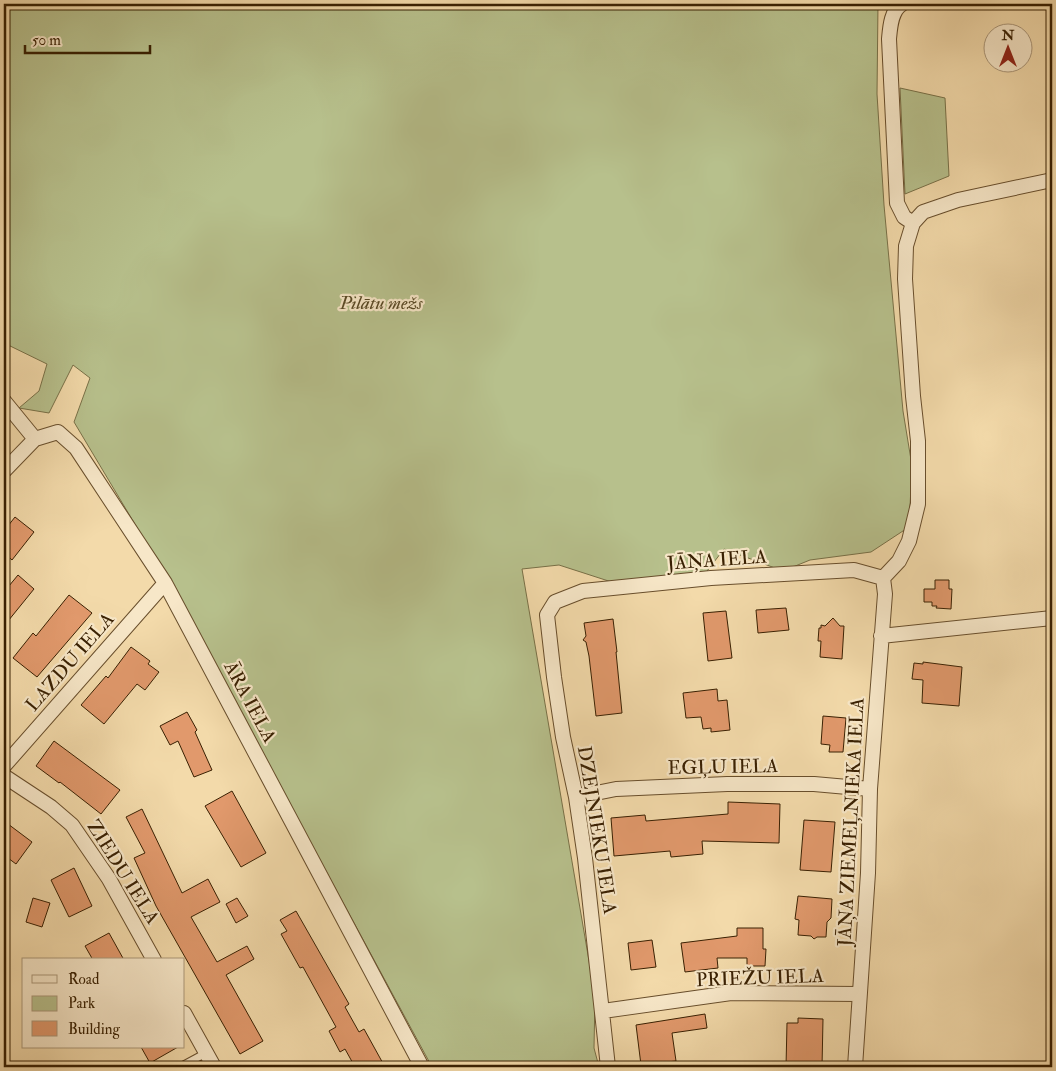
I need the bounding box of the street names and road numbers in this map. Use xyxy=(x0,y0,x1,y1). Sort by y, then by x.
street label: JĀŅA IELA xyxy=(665,545,768,576)
street label: LAZDU IELA xyxy=(20,608,120,716)
street label: ĀRA IELA xyxy=(218,656,282,747)
street label: JĀŅA ZIEMEĻNIEKA IELA xyxy=(832,697,870,948)
street label: DZEJNIEKU IELA xyxy=(572,744,622,916)
street label: EGĻU IELA xyxy=(667,754,779,780)
street label: ZIEDU IELA xyxy=(81,815,165,929)
street label: PRIEŽU IELA xyxy=(696,962,824,992)

